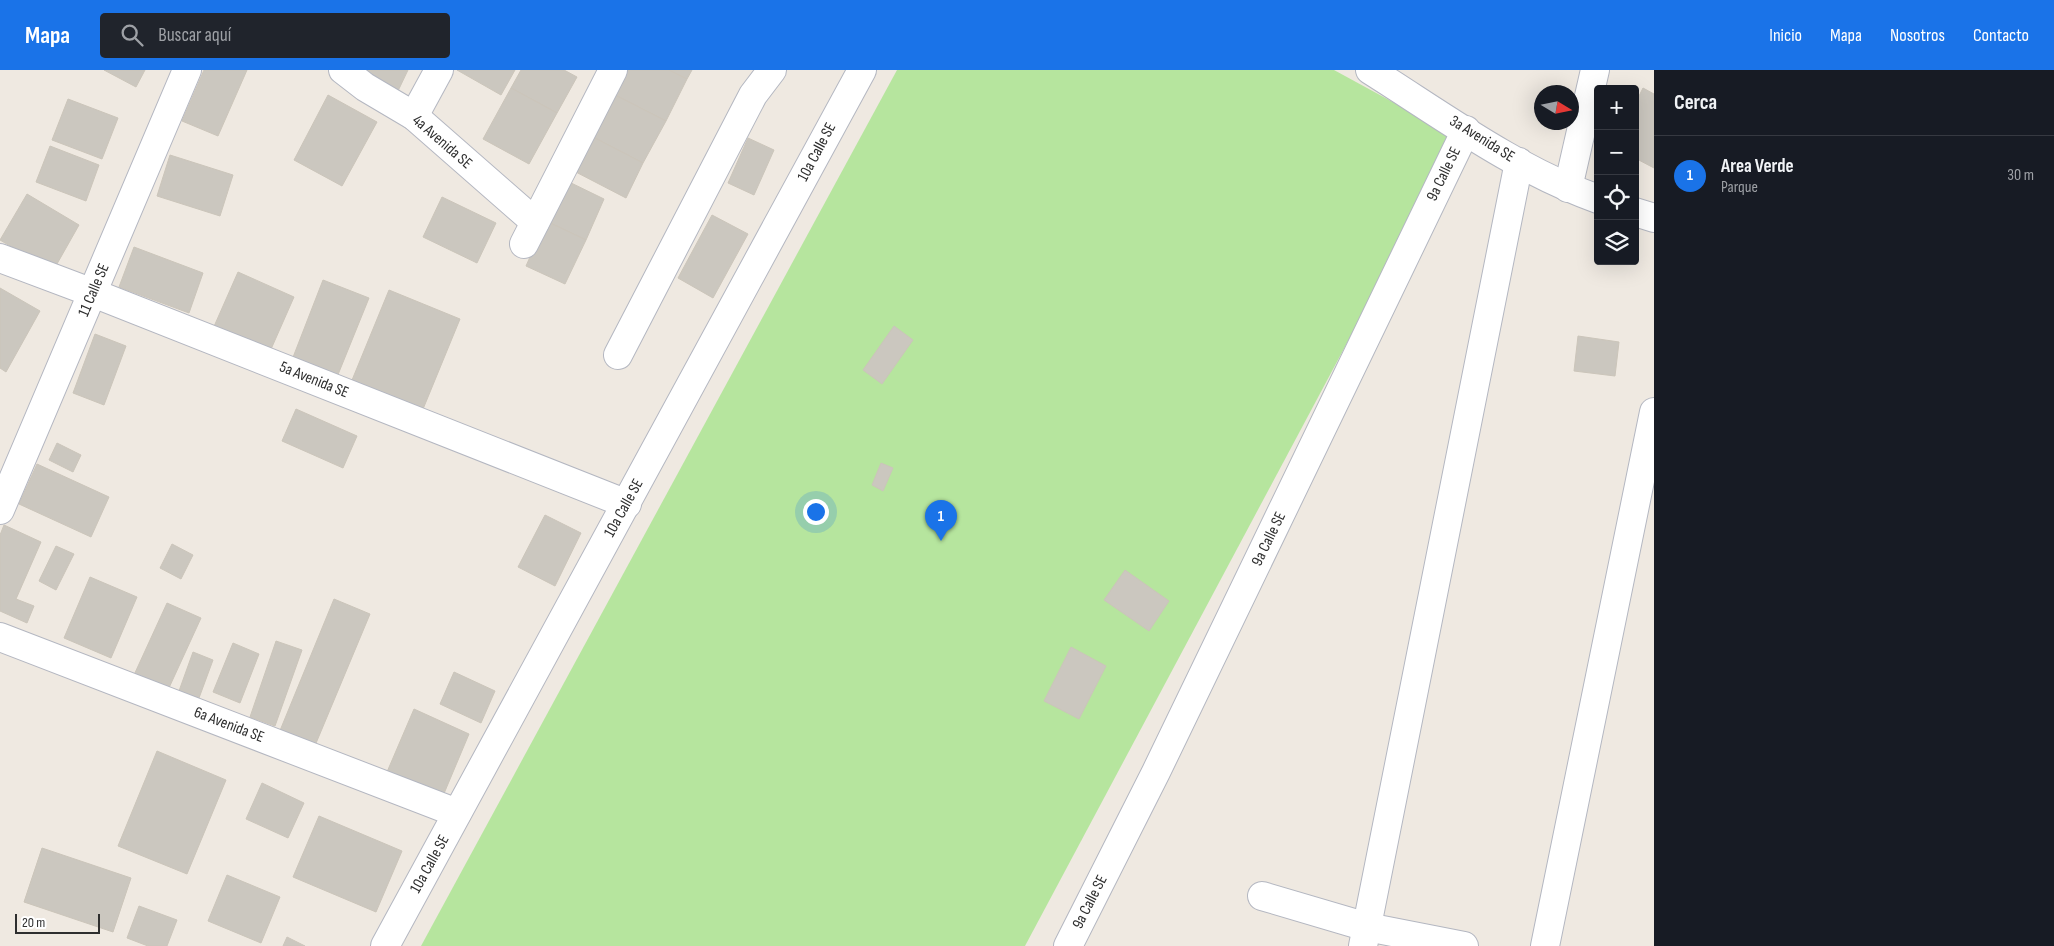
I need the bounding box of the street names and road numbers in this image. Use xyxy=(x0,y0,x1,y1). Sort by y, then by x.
street label: 4a Avenida SE xyxy=(408,111,476,173)
street label: 3a Avenida SE xyxy=(1446,112,1518,166)
street label: 10a Calle SE xyxy=(794,120,840,184)
street label: 9a Calle SE xyxy=(1423,144,1465,204)
street label: 11 Calle SE xyxy=(74,261,114,319)
street label: 5a Avenida SE xyxy=(277,358,351,402)
street label: 10a Calle SE xyxy=(600,476,648,540)
street label: 9a Calle SE xyxy=(1248,509,1290,569)
street label: 6a Avenida SE xyxy=(191,703,267,747)
street label: 10a Calle SE xyxy=(406,832,454,896)
street label: 9a Calle SE xyxy=(1068,872,1112,932)

